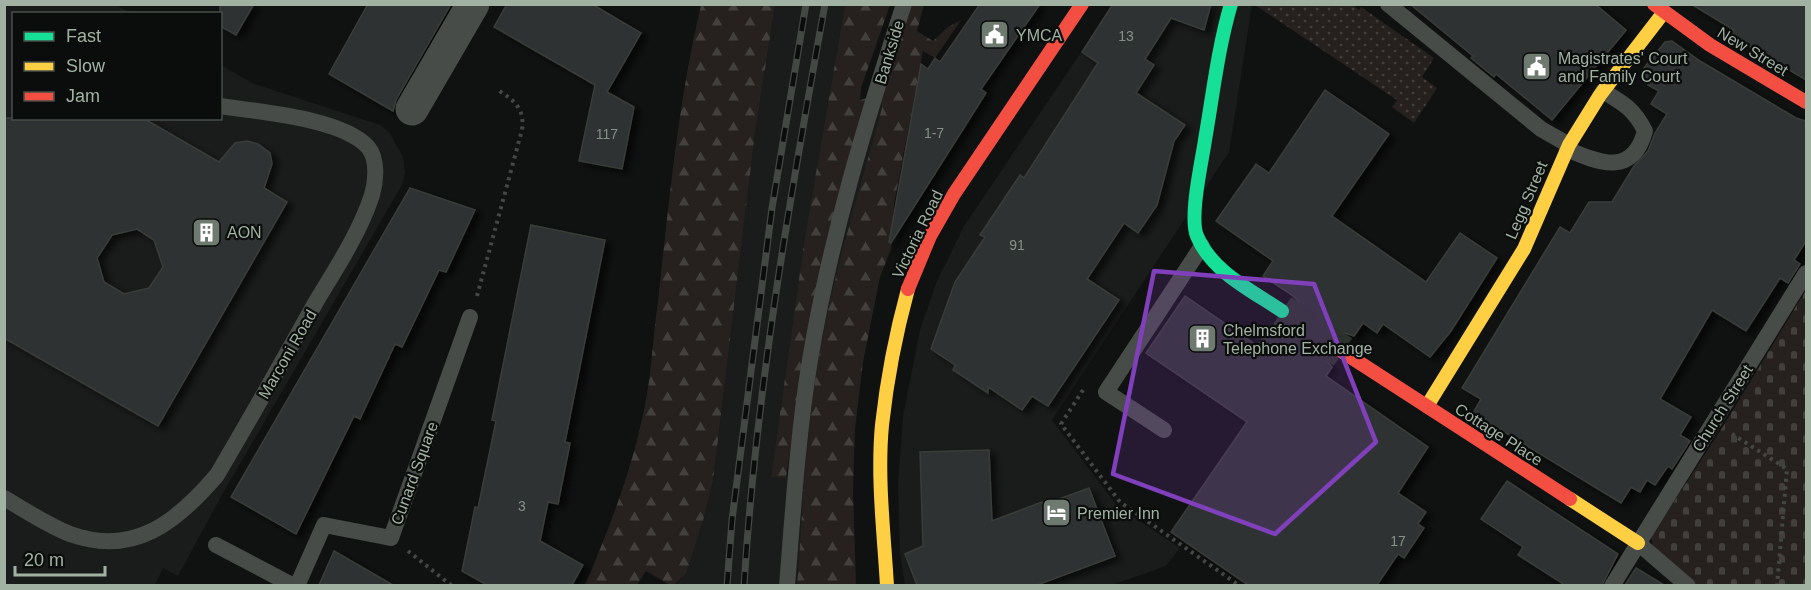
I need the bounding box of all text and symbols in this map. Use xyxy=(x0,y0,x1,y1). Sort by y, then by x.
legend xyxy=(12,12,222,120)
street label: Bankside xyxy=(872,18,907,86)
public building icon: YMCA xyxy=(979,19,1011,51)
street label: New Street xyxy=(1714,24,1792,79)
text: Fast xyxy=(66,26,101,46)
place label: YMCA xyxy=(1016,27,1063,44)
house number: 13 xyxy=(1118,28,1134,44)
place label: Magistrates' Court and Family Court xyxy=(1558,50,1688,85)
public building icon: Magistrates' Court and Family Court xyxy=(1521,51,1553,83)
text: Slow xyxy=(66,56,106,76)
text: Jam xyxy=(66,86,100,106)
house number: 1-7 xyxy=(924,125,944,141)
house number: 117 xyxy=(596,126,618,142)
street label: Legg Street xyxy=(1502,158,1551,242)
street label: Victoria Road xyxy=(889,187,946,281)
building icon: AON xyxy=(190,216,222,248)
place label: AON xyxy=(227,224,262,241)
house number: 91 xyxy=(1009,237,1025,253)
street label: Marconi Road xyxy=(255,307,320,402)
place label: Chelmsford Telephone Exchange xyxy=(1223,322,1373,357)
building icon: Chelmsford Telephone Exchange xyxy=(1186,323,1218,355)
street label: Church Street xyxy=(1689,361,1756,455)
street label: Cottage Place xyxy=(1452,400,1546,469)
street label: Cunard Square xyxy=(388,419,441,527)
hotel icon: Premier Inn xyxy=(1040,497,1072,529)
house number: 3 xyxy=(518,498,526,514)
place label: Premier Inn xyxy=(1077,505,1160,522)
house number: 17 xyxy=(1390,533,1406,549)
scale bar xyxy=(15,539,105,577)
text: 20 m xyxy=(24,550,64,570)

